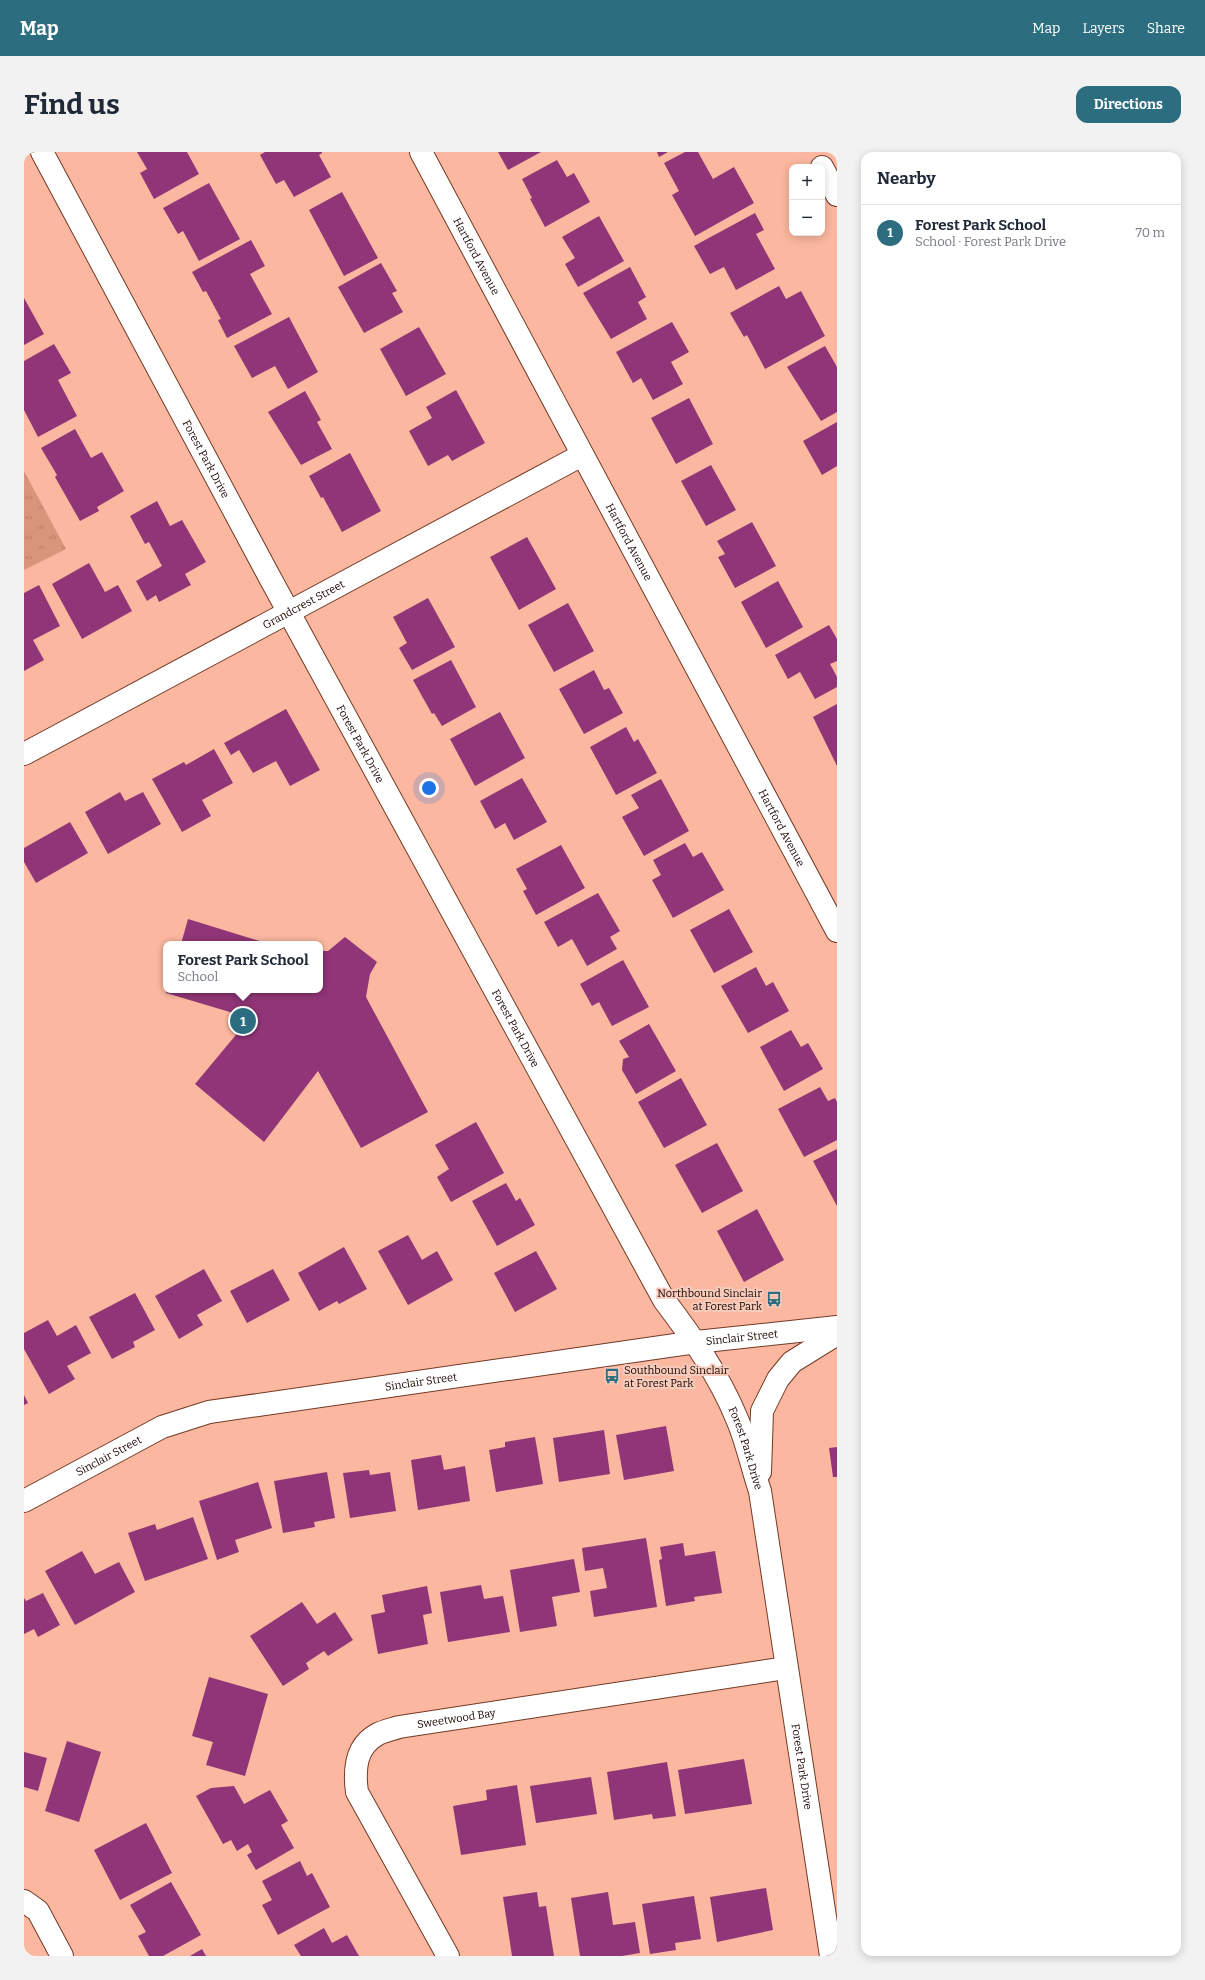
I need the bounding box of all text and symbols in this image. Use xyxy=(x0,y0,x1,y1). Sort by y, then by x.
text: Map xyxy=(20,17,59,40)
text: Map xyxy=(1032,20,1060,37)
text: Layers xyxy=(1082,20,1125,37)
text: Share xyxy=(1147,20,1185,37)
button: Directions xyxy=(1076,86,1181,123)
text: Find us xyxy=(24,88,120,121)
map controls xyxy=(789,164,825,236)
button: + xyxy=(789,164,825,200)
text: Nearby xyxy=(877,168,936,189)
button: − xyxy=(789,200,825,236)
street label: Hartford Avenue xyxy=(451,215,502,297)
text: Forest Park School xyxy=(915,216,1046,234)
text: 1 xyxy=(887,225,893,240)
text: 70 m xyxy=(1135,225,1165,240)
text: School · Forest Park Drive xyxy=(915,234,1066,249)
street label: Forest Park Drive xyxy=(180,418,232,500)
street label: Hartford Avenue xyxy=(603,501,655,583)
street label: Grandcrest Street xyxy=(260,577,347,631)
street label: Forest Park Drive xyxy=(334,703,387,785)
your location xyxy=(419,778,439,798)
street label: Hartford Avenue xyxy=(756,787,808,869)
popup xyxy=(163,941,323,993)
text: Forest Park School xyxy=(177,951,309,969)
text: School xyxy=(177,969,218,984)
street label: Forest Park Drive xyxy=(489,987,542,1069)
pin: 1 xyxy=(230,1006,256,1036)
place label: Northbound Sinclair at Forest Park xyxy=(657,1287,763,1313)
bus stop icon: Northbound Sinclair at Forest Park xyxy=(765,1290,783,1308)
street label: Sinclair Street xyxy=(705,1327,779,1347)
place label: Southbound Sinclair at Forest Park xyxy=(624,1364,729,1390)
bus stop icon: Southbound Sinclair at Forest Park xyxy=(603,1367,621,1385)
street label: Sinclair Street xyxy=(384,1370,458,1393)
street label: Forest Park Drive xyxy=(726,1404,766,1491)
street label: Sinclair Street xyxy=(74,1433,144,1478)
street label: Sweetwood Bay xyxy=(416,1706,497,1731)
street label: Forest Park Drive xyxy=(789,1723,815,1810)

